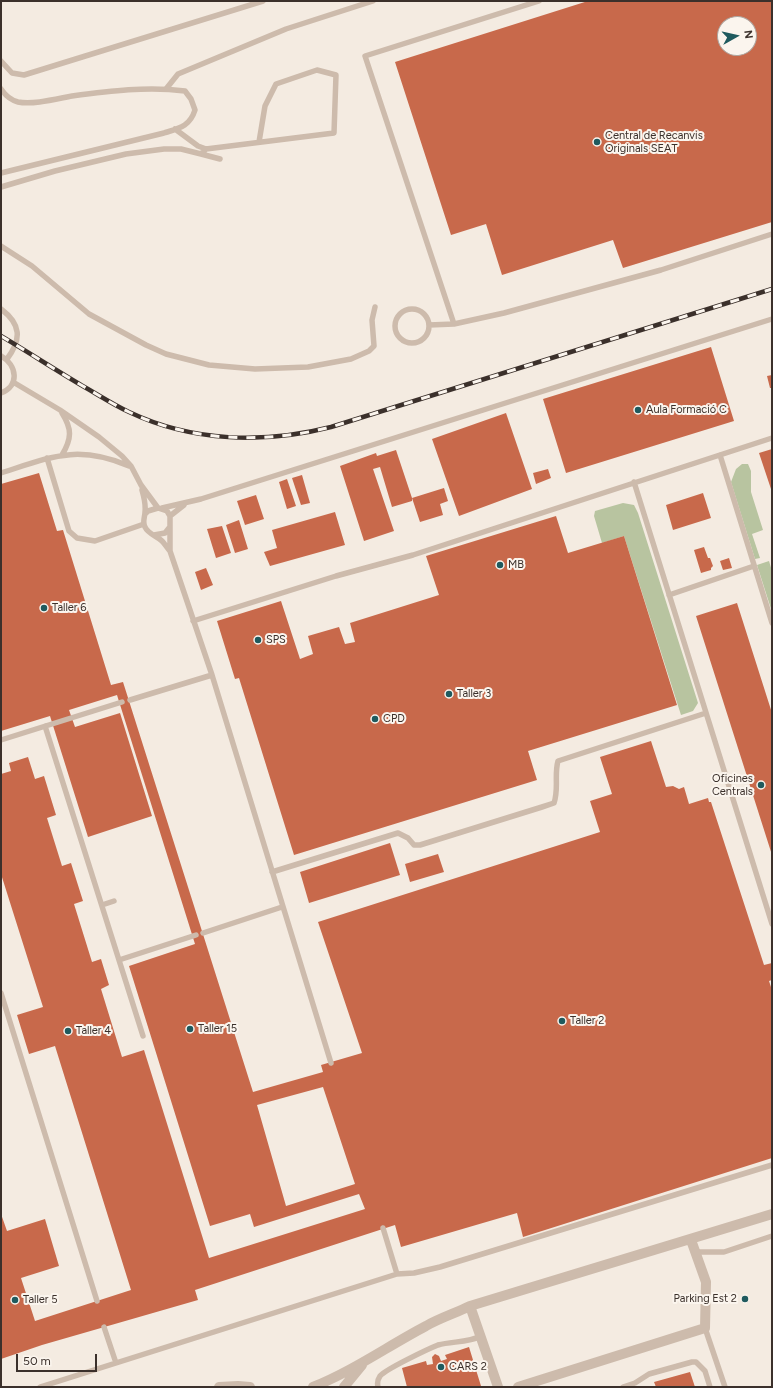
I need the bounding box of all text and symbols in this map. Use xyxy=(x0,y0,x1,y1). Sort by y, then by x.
north arrow xyxy=(717,16,757,56)
text: N xyxy=(741,29,755,40)
place label: Central de Recanvis Originals SEAT xyxy=(605,129,703,155)
marker: Central de Recanvis Originals SEAT xyxy=(592,137,602,147)
place label: Aula Formació C xyxy=(646,403,727,417)
marker: Aula Formació C xyxy=(633,405,643,415)
place label: MB xyxy=(508,558,524,572)
marker: MB xyxy=(495,560,505,570)
place label: Taller 6 xyxy=(52,601,87,615)
marker: Taller 6 xyxy=(39,603,49,613)
place label: SPS xyxy=(266,633,286,647)
marker: SPS xyxy=(253,635,263,645)
place label: Taller 3 xyxy=(457,687,491,701)
marker: Taller 3 xyxy=(444,689,454,699)
place label: CPD xyxy=(383,712,405,726)
marker: CPD xyxy=(370,714,380,724)
place label: Oficines Centrals xyxy=(712,772,753,798)
marker: Oficines Centrals xyxy=(756,780,766,790)
place label: Taller 2 xyxy=(570,1014,604,1028)
marker: Taller 2 xyxy=(557,1016,567,1026)
place label: Taller 15 xyxy=(198,1022,237,1036)
place label: Taller 4 xyxy=(76,1024,111,1038)
marker: Taller 15 xyxy=(185,1024,195,1034)
marker: Taller 4 xyxy=(63,1026,73,1036)
place label: Parking Est 2 xyxy=(674,1292,737,1306)
place label: Taller 5 xyxy=(23,1293,58,1307)
marker: Parking Est 2 xyxy=(740,1294,750,1304)
marker: Taller 5 xyxy=(10,1295,20,1305)
scale bar xyxy=(18,1346,99,1372)
text: 50 m xyxy=(23,1354,51,1368)
place label: CARS 2 xyxy=(449,1360,487,1374)
marker: CARS 2 xyxy=(436,1362,446,1372)

